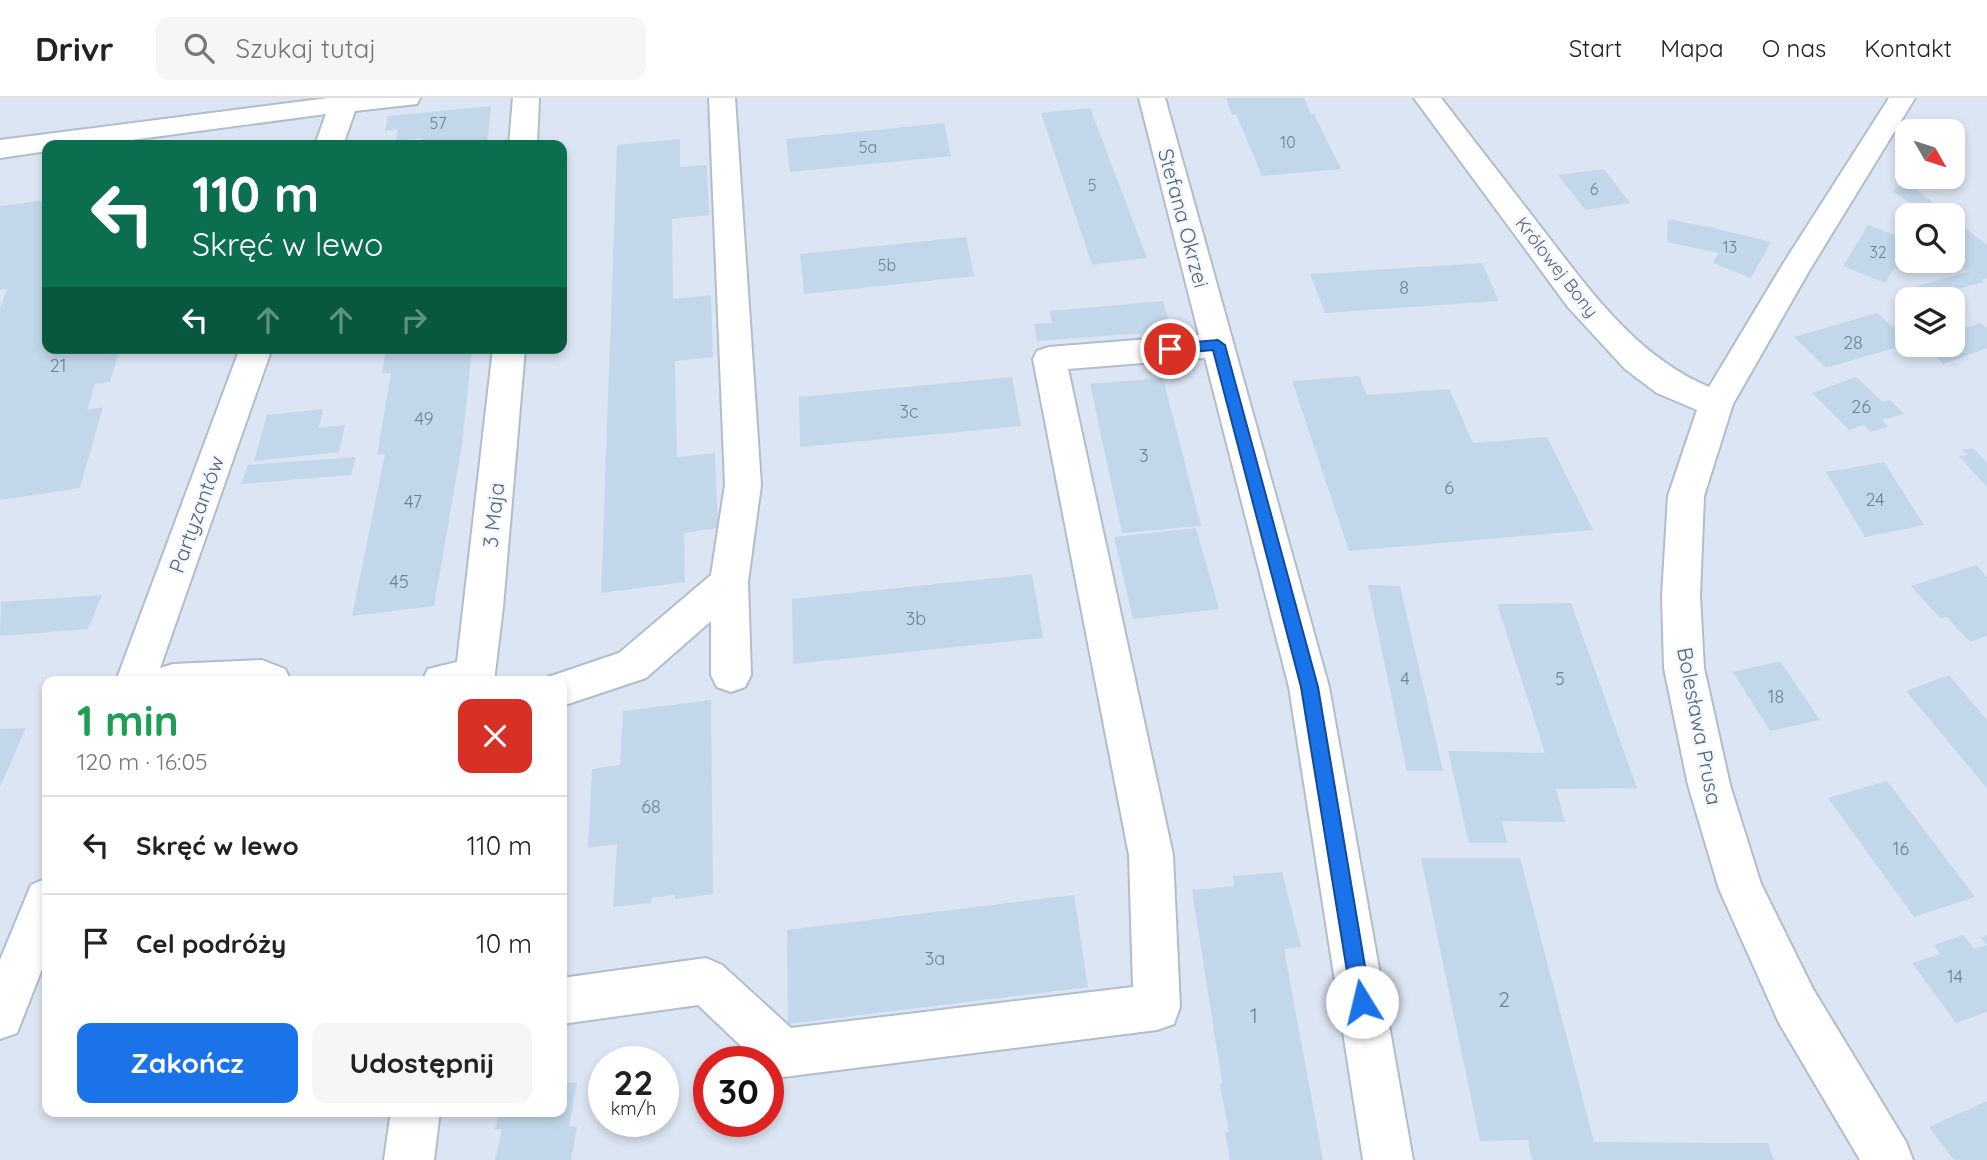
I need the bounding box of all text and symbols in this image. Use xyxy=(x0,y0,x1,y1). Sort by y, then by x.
search box xyxy=(156,17,646,80)
text: Drivr xyxy=(35,28,114,69)
icon: search xyxy=(180,29,218,67)
text: Szukaj tutaj xyxy=(236,32,376,65)
text: Start xyxy=(1569,33,1622,63)
text: Mapa xyxy=(1660,33,1724,63)
text: O nas xyxy=(1762,33,1826,63)
text: Kontakt xyxy=(1864,33,1952,63)
house number: 57 xyxy=(430,113,446,133)
north arrow xyxy=(1895,119,1965,189)
map controls xyxy=(1895,119,1965,357)
house number: 10 xyxy=(1280,132,1296,152)
house number: 5a xyxy=(859,137,877,157)
street label: Stefana Okrzei xyxy=(1153,145,1215,291)
text: 110 m xyxy=(192,163,319,224)
icon: left xyxy=(77,168,168,259)
house number: 5 xyxy=(1088,175,1096,195)
house number: 6 xyxy=(1590,179,1599,199)
button: search xyxy=(1895,203,1965,273)
street label: Królowej Bony xyxy=(1511,212,1603,322)
text: Skręć w lewo xyxy=(192,224,383,264)
house number: 13 xyxy=(1723,237,1737,257)
house number: 32 xyxy=(1869,242,1887,262)
house number: 5b xyxy=(878,255,896,275)
house number: 8 xyxy=(1399,276,1409,299)
button: layers xyxy=(1895,287,1965,357)
icon: left xyxy=(176,301,214,339)
icon: ahead xyxy=(249,301,287,339)
icon: ahead xyxy=(322,301,360,339)
icon: right xyxy=(395,301,433,339)
pin xyxy=(1140,319,1200,379)
icon: arrive xyxy=(1151,330,1189,368)
house number: 28 xyxy=(1843,331,1863,354)
house number: 21 xyxy=(50,354,66,377)
house number: 26 xyxy=(1851,395,1871,418)
house number: 3c xyxy=(900,400,918,423)
house number: 49 xyxy=(414,407,434,430)
house number: 3 xyxy=(1139,444,1149,467)
street label: Partyzantów xyxy=(163,452,229,576)
house number: 6 xyxy=(1444,476,1454,499)
street label: 3 Maja xyxy=(477,481,509,549)
house number: 24 xyxy=(1865,488,1885,511)
house number: 47 xyxy=(404,490,422,513)
house number: 45 xyxy=(389,570,409,593)
house number: 3b xyxy=(906,607,926,630)
street label: Bolesława Prusa xyxy=(1672,645,1728,807)
house number: 4 xyxy=(1400,667,1410,690)
house number: 5 xyxy=(1555,667,1565,690)
house number: 18 xyxy=(1768,685,1784,708)
text: 1 min xyxy=(77,694,179,747)
button: close xyxy=(458,699,532,773)
text: 120 m · 16:05 xyxy=(77,747,208,776)
house number: 68 xyxy=(641,795,661,818)
icon: left xyxy=(77,826,115,864)
text: Skręć w lewo xyxy=(136,829,299,862)
text: 110 m xyxy=(466,829,532,862)
house number: 16 xyxy=(1893,837,1909,860)
icon: arrive xyxy=(77,924,115,962)
text: Cel podróży xyxy=(136,927,286,960)
text: 10 m xyxy=(476,927,532,960)
house number: 3a xyxy=(925,947,945,970)
position arrow xyxy=(1325,965,1399,1039)
house number: 14 xyxy=(1947,965,1963,988)
house number: 2 xyxy=(1498,986,1510,1012)
house number: 1 xyxy=(1250,1002,1258,1028)
button: Zakończ xyxy=(77,1023,298,1103)
button: Udostępnij xyxy=(312,1023,532,1103)
speed limit sign: 30 xyxy=(693,1046,784,1137)
text: 22 xyxy=(614,1060,653,1104)
text: km/h xyxy=(611,1097,656,1120)

